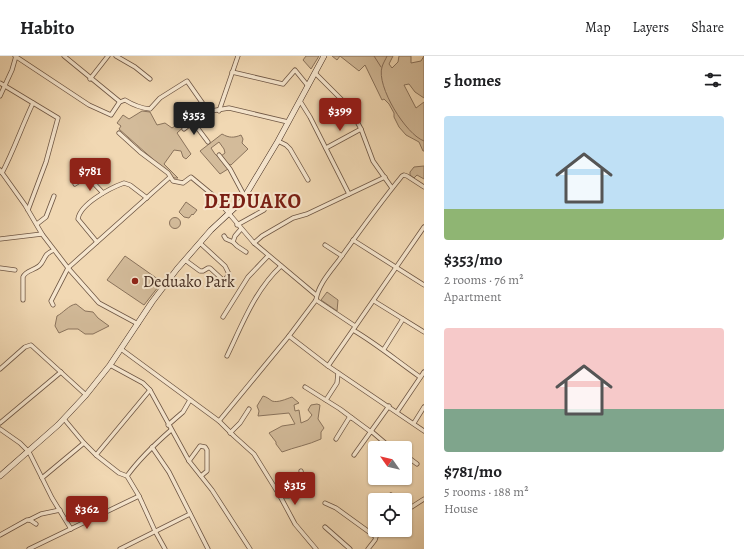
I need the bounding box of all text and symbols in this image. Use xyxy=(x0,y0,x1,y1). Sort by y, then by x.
text: Habito xyxy=(20,15,74,41)
text: Map xyxy=(585,18,611,37)
text: Layers xyxy=(633,18,669,37)
text: Share xyxy=(691,18,724,37)
text: 5 homes xyxy=(444,69,501,92)
icon: filters xyxy=(702,69,724,91)
pin: $399 xyxy=(316,98,364,132)
pin: $353 xyxy=(170,102,218,136)
text: $399 xyxy=(328,102,352,119)
text: $353 xyxy=(183,106,205,123)
icon: home xyxy=(548,142,620,214)
pin: $781 xyxy=(66,158,114,192)
text: $781 xyxy=(79,162,101,179)
district label: DEDUAKO xyxy=(204,188,302,215)
text: $353/mo xyxy=(444,248,502,271)
place label: Deduako Park xyxy=(143,271,235,293)
text: 2 rooms · 76 m² xyxy=(444,271,523,288)
marker: Deduako Park xyxy=(130,276,140,286)
text: Apartment xyxy=(444,288,502,305)
icon: home xyxy=(548,354,620,426)
north arrow xyxy=(368,441,412,485)
map controls xyxy=(368,441,412,537)
text: $781/mo xyxy=(444,460,502,483)
pin: $315 xyxy=(271,472,319,506)
text: $315 xyxy=(284,476,306,493)
text: 5 rooms · 188 m² xyxy=(444,483,528,500)
button: locate xyxy=(368,493,412,537)
pin: $362 xyxy=(63,496,111,530)
text: $362 xyxy=(75,500,99,517)
text: House xyxy=(444,500,478,517)

